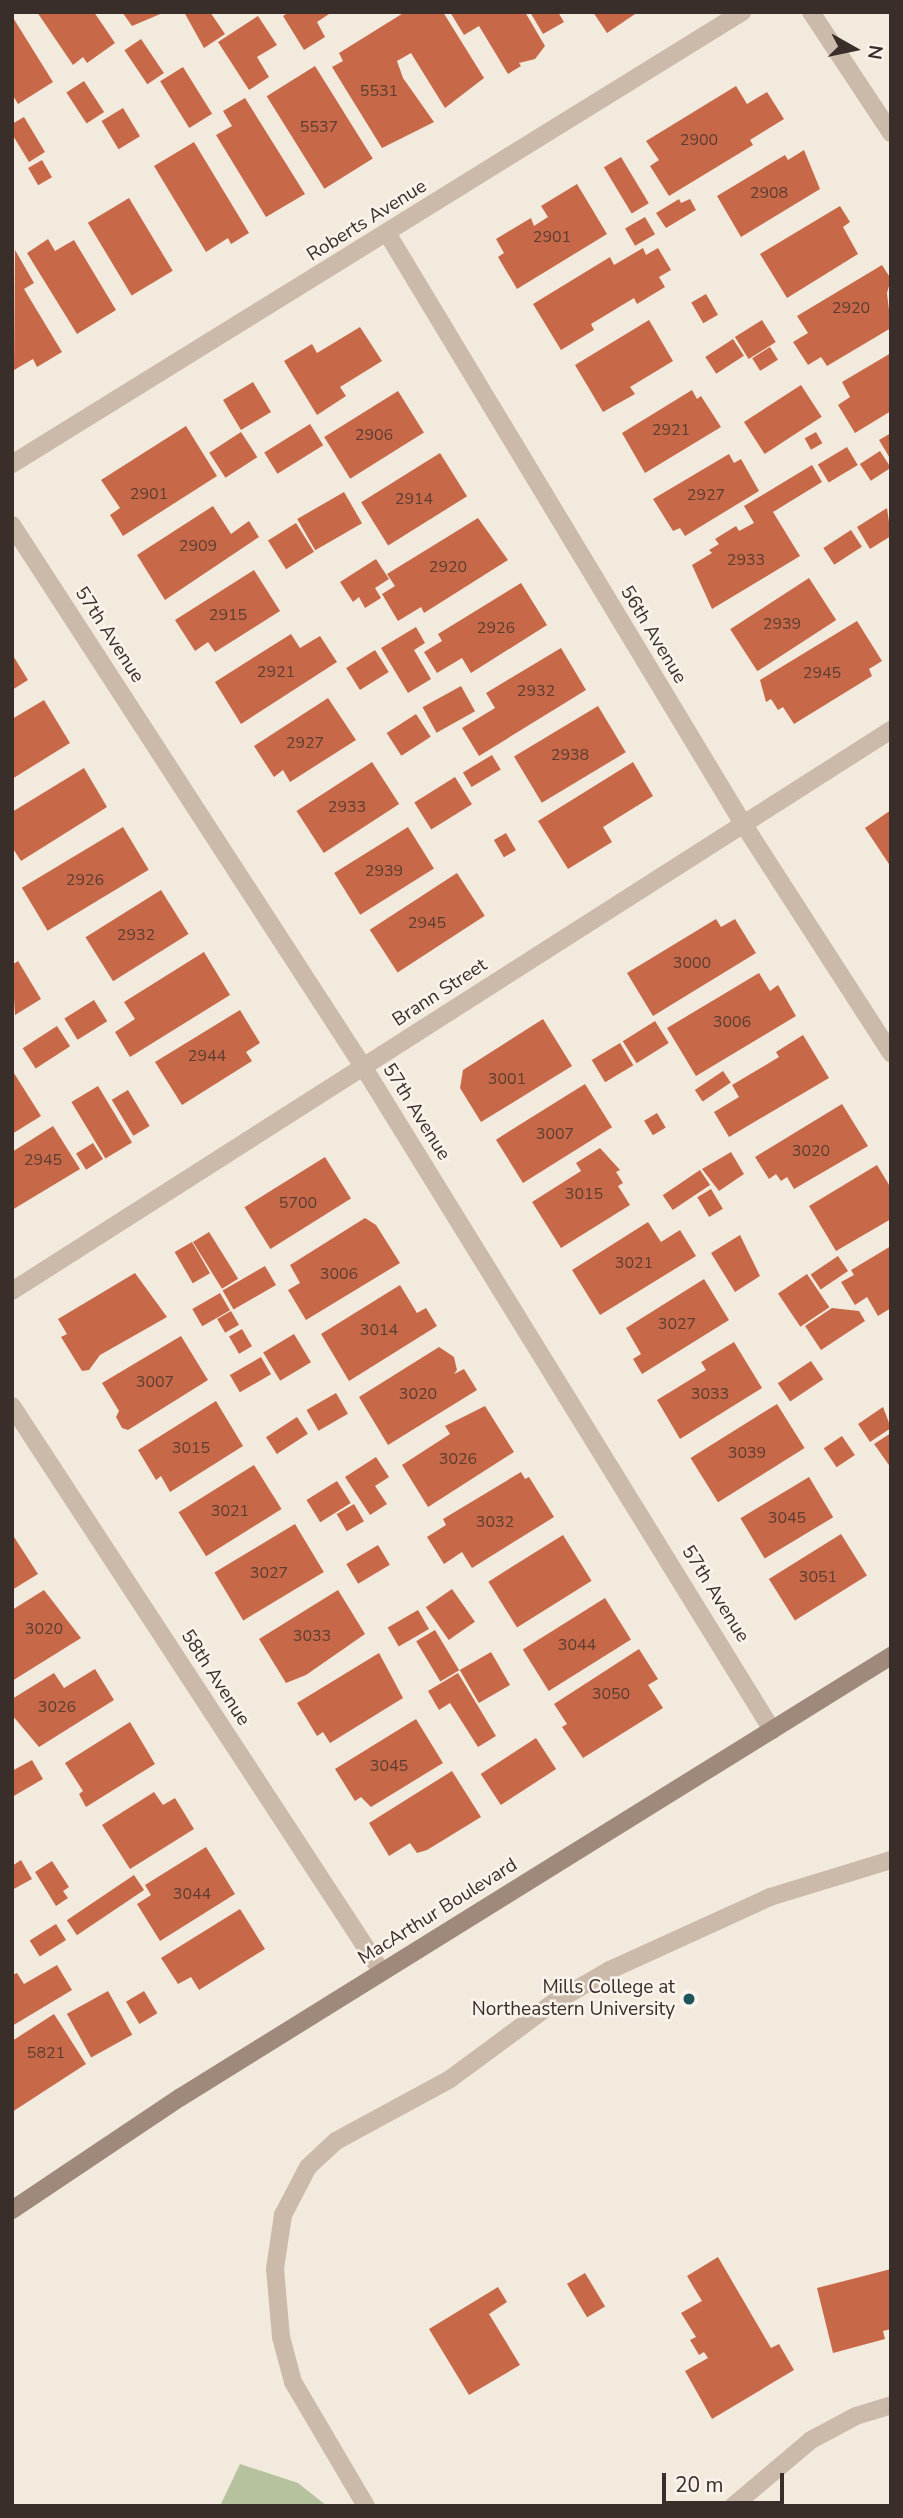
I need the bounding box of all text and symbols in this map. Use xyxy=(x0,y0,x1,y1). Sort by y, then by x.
north arrow xyxy=(819,14,889,84)
text: N xyxy=(861,43,889,61)
house number: 5531 xyxy=(360,81,398,101)
house number: 5537 xyxy=(300,117,338,137)
house number: 2900 xyxy=(680,130,718,150)
street label: Roberts Avenue xyxy=(303,175,431,267)
house number: 2908 xyxy=(750,183,788,203)
house number: 2901 xyxy=(533,227,571,247)
house number: 2920 xyxy=(832,298,870,318)
house number: 2921 xyxy=(652,420,690,440)
house number: 2906 xyxy=(355,425,393,445)
house number: 2901 xyxy=(130,484,168,504)
house number: 2927 xyxy=(687,485,725,505)
house number: 2914 xyxy=(395,489,433,509)
house number: 2909 xyxy=(179,536,217,556)
house number: 2933 xyxy=(727,550,765,570)
house number: 2920 xyxy=(429,557,467,577)
street label: 56th Avenue xyxy=(615,582,691,688)
street label: 57th Avenue xyxy=(70,583,148,687)
house number: 2915 xyxy=(209,605,247,625)
house number: 2939 xyxy=(763,614,801,634)
house number: 2926 xyxy=(477,618,515,638)
house number: 2921 xyxy=(257,662,295,682)
house number: 2945 xyxy=(803,663,841,683)
house number: 2932 xyxy=(517,681,555,701)
house number: 2927 xyxy=(286,733,324,753)
house number: 2938 xyxy=(551,745,589,765)
house number: 2933 xyxy=(328,797,366,817)
house number: 2939 xyxy=(365,861,403,881)
house number: 2926 xyxy=(66,870,104,890)
house number: 2945 xyxy=(408,913,446,933)
house number: 2932 xyxy=(117,925,155,945)
house number: 3000 xyxy=(673,953,711,973)
street label: Brann Street xyxy=(389,954,491,1032)
house number: 3006 xyxy=(713,1012,751,1032)
house number: 2944 xyxy=(188,1046,226,1066)
street label: 57th Avenue xyxy=(377,1059,455,1165)
house number: 3001 xyxy=(488,1069,526,1089)
house number: 3007 xyxy=(536,1124,574,1144)
house number: 3020 xyxy=(792,1141,830,1161)
house number: 2945 xyxy=(24,1150,62,1170)
house number: 3015 xyxy=(565,1184,603,1204)
house number: 5700 xyxy=(279,1193,317,1213)
house number: 3021 xyxy=(615,1253,653,1273)
house number: 3006 xyxy=(320,1264,358,1284)
house number: 3027 xyxy=(658,1314,696,1334)
house number: 3014 xyxy=(360,1320,398,1340)
house number: 3007 xyxy=(136,1372,174,1392)
house number: 3020 xyxy=(399,1384,437,1404)
house number: 3033 xyxy=(691,1384,729,1404)
house number: 3015 xyxy=(172,1438,210,1458)
house number: 3039 xyxy=(728,1443,766,1463)
house number: 3026 xyxy=(439,1449,477,1469)
house number: 3021 xyxy=(211,1501,249,1521)
house number: 3045 xyxy=(768,1508,806,1528)
house number: 3032 xyxy=(476,1512,514,1532)
street label: 57th Avenue xyxy=(676,1541,754,1647)
house number: 3027 xyxy=(250,1563,288,1583)
house number: 3051 xyxy=(799,1567,837,1587)
house number: 3020 xyxy=(25,1619,63,1639)
street label: 58th Avenue xyxy=(176,1626,254,1730)
house number: 3033 xyxy=(293,1626,331,1646)
house number: 3044 xyxy=(558,1635,596,1655)
house number: 3050 xyxy=(592,1684,630,1704)
house number: 3026 xyxy=(38,1697,76,1717)
house number: 3045 xyxy=(370,1756,408,1776)
street label: MacArthur Boulevard xyxy=(354,1854,522,1970)
house number: 3044 xyxy=(173,1884,211,1904)
place label: Mills College at Northeastern University xyxy=(472,1977,675,2021)
marker: Mills College at Northeastern University xyxy=(681,1991,697,2007)
house number: 5821 xyxy=(27,2043,65,2063)
scale bar xyxy=(665,2458,788,2502)
text: 20 m xyxy=(675,2471,724,2499)

